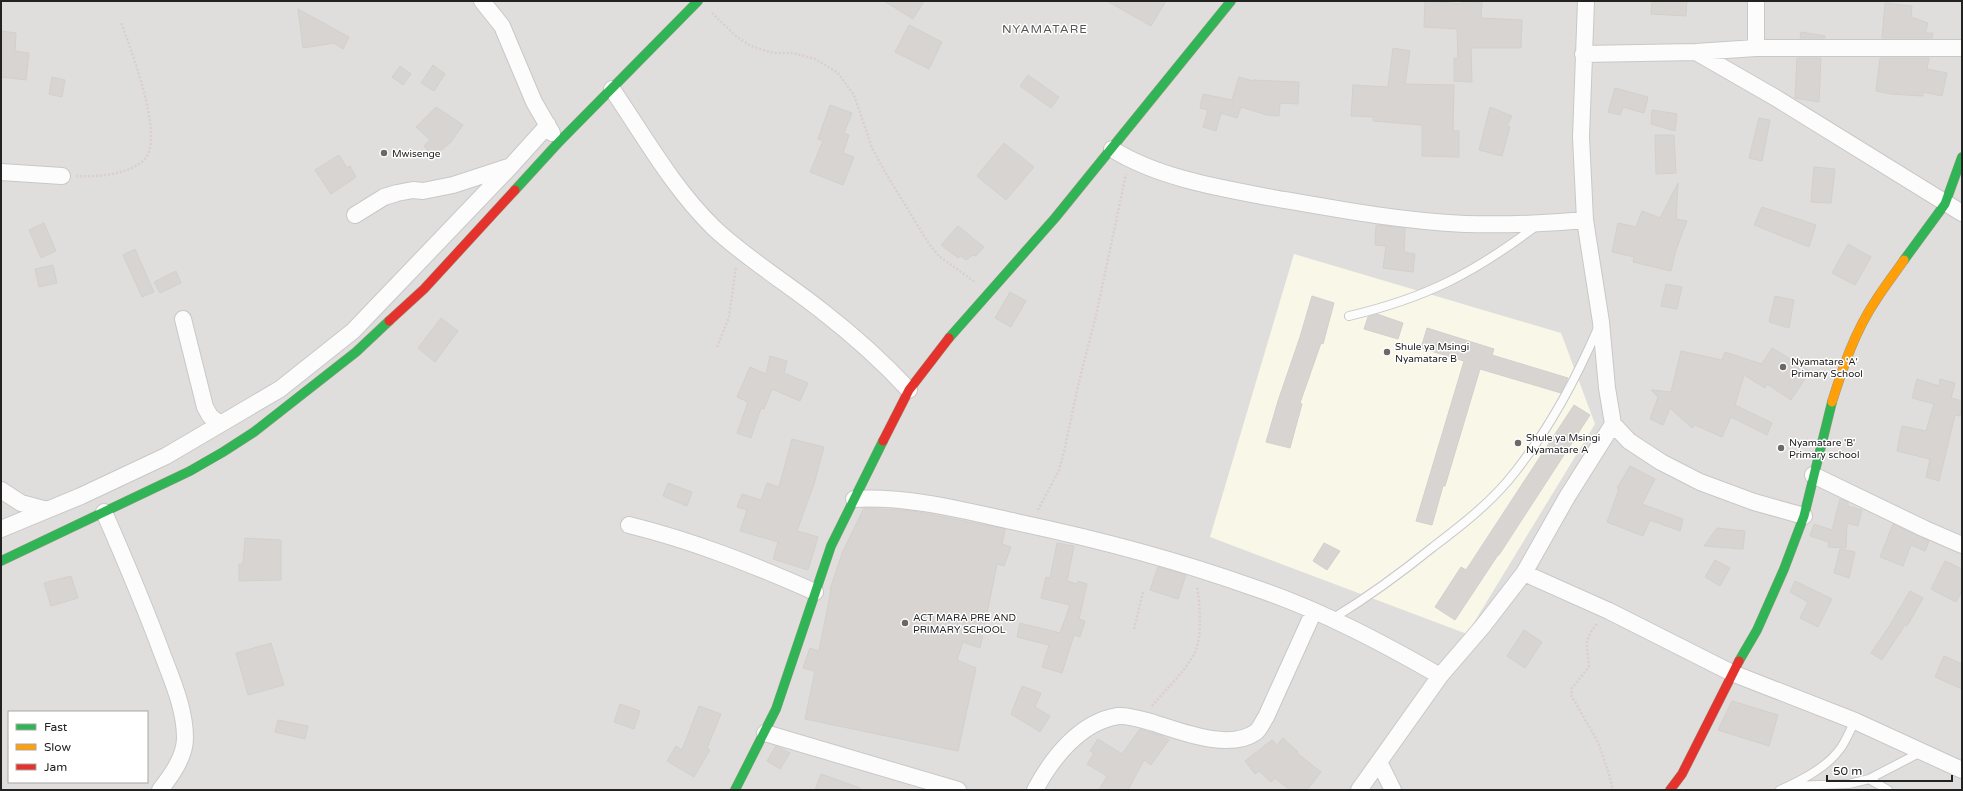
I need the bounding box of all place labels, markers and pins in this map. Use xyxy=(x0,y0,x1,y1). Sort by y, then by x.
marker: Mwisenge xyxy=(379,148,389,158)
place label: Mwisenge xyxy=(392,148,441,160)
place label: Shule ya Msingi Nyamatare B xyxy=(1395,341,1469,365)
marker: Shule ya Msingi Nyamatare B xyxy=(1382,347,1392,357)
place label: Nyamatare 'A' Primary School xyxy=(1791,356,1863,380)
marker: Nyamatare 'A' Primary School xyxy=(1778,362,1788,372)
place label: Shule ya Msingi Nyamatare A xyxy=(1526,432,1600,456)
place label: Nyamatare 'B' Primary school xyxy=(1789,437,1859,461)
marker: Shule ya Msingi Nyamatare A xyxy=(1513,438,1523,448)
marker: Nyamatare 'B' Primary school xyxy=(1776,443,1786,453)
place label: ACT MARA PRE AND PRIMARY SCHOOL xyxy=(913,612,1016,636)
marker: ACT MARA PRE AND PRIMARY SCHOOL xyxy=(900,618,910,628)

